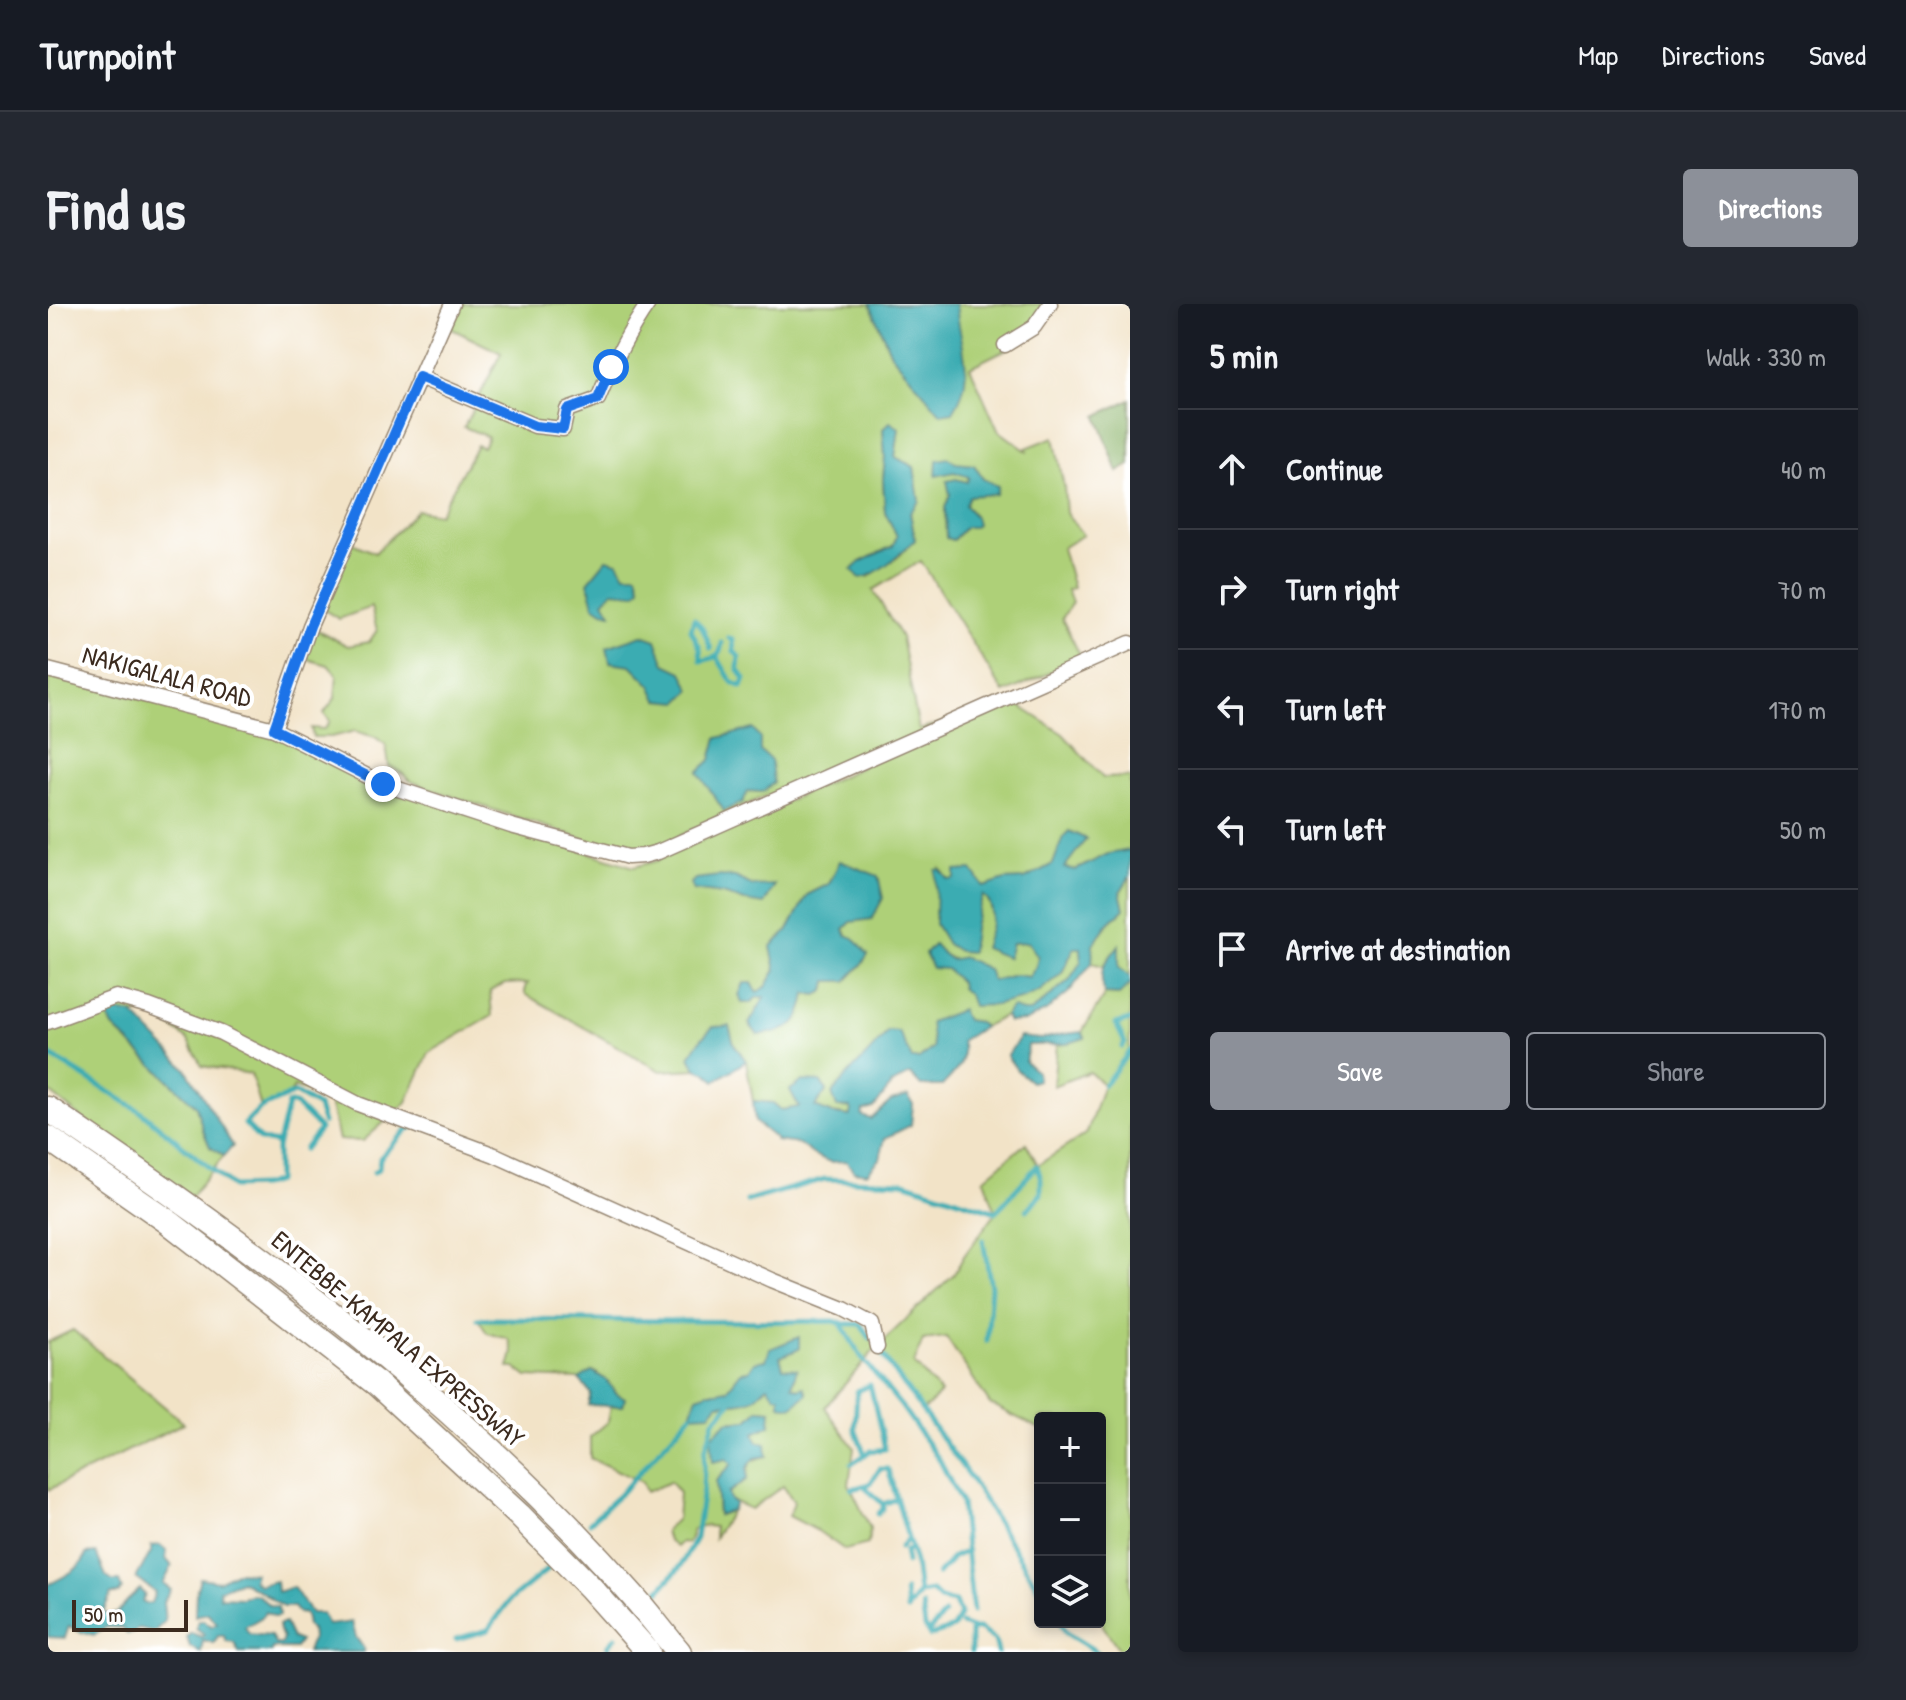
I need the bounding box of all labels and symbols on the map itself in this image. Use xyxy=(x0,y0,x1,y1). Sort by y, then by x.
route start xyxy=(593,349,629,385)
street label: NAKIGALALA ROAD xyxy=(79,636,256,715)
route end xyxy=(365,766,401,802)
street label: ENTEBBE–KAMPALA EXPRESSWAY xyxy=(264,1222,533,1455)
scale bar xyxy=(72,1596,188,1632)

